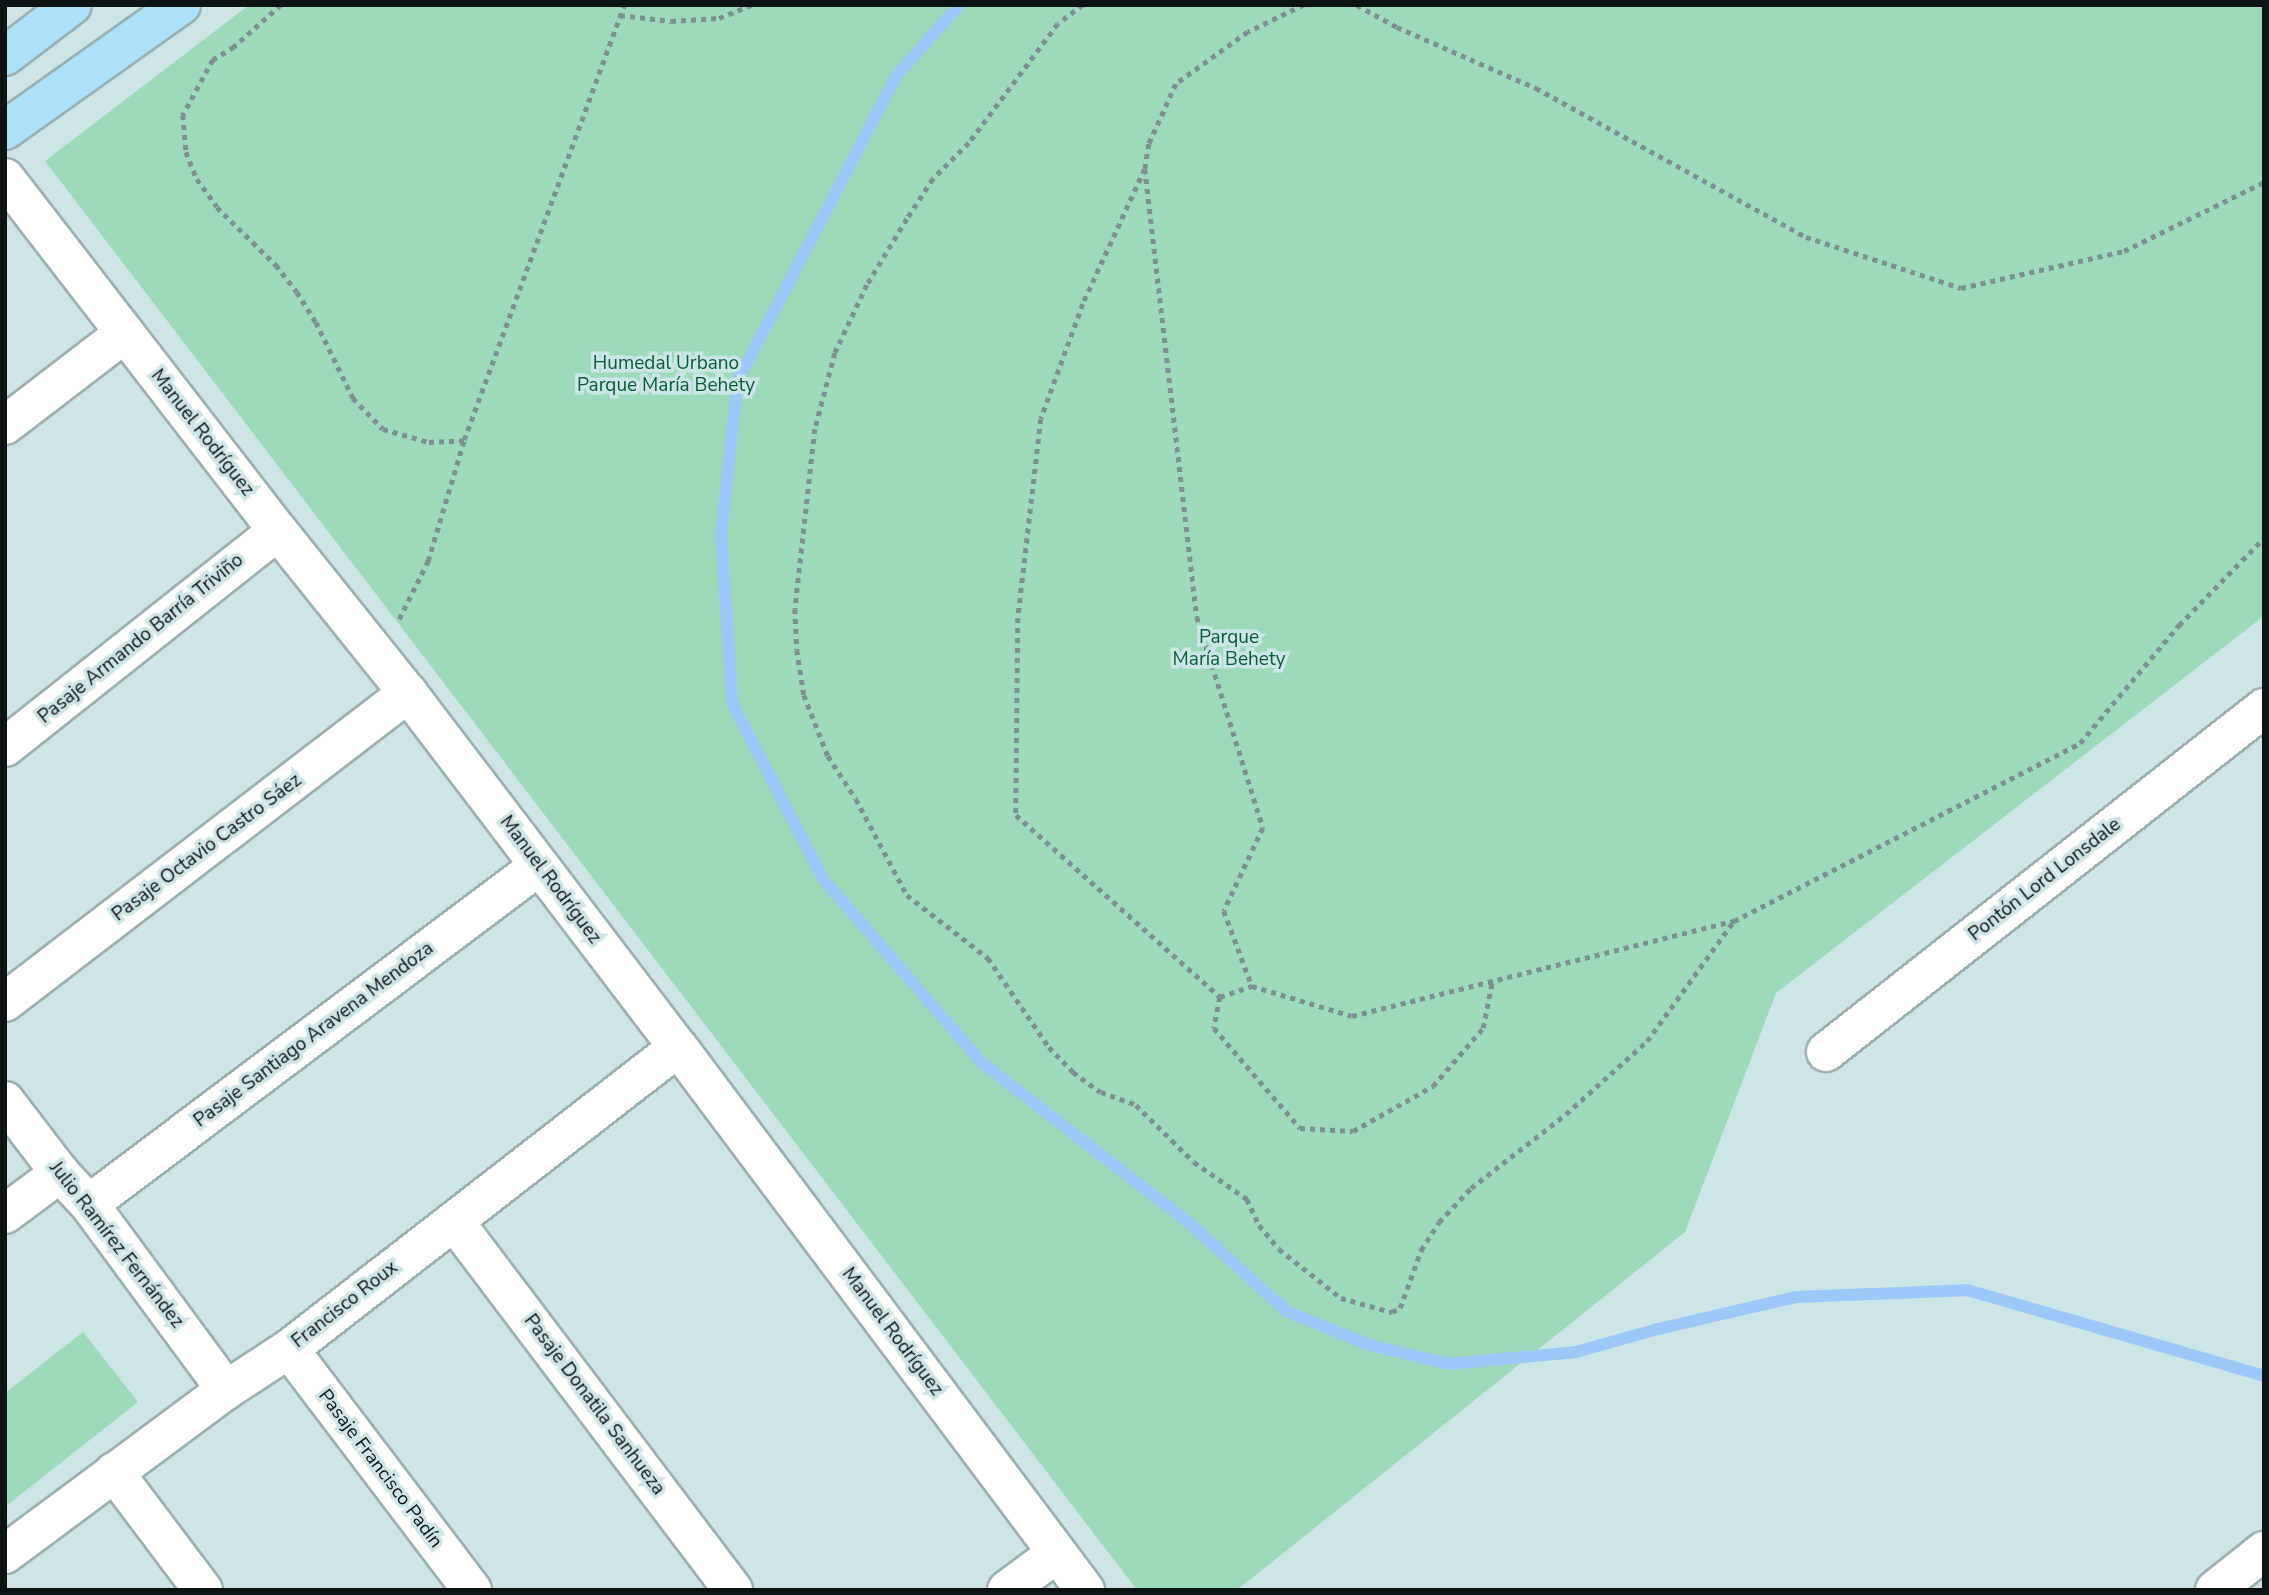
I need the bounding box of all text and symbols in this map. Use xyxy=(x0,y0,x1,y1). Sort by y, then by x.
park label: Humedal Urbano Parque María Behety xyxy=(577,353,755,397)
street label: Manuel Rodríguez xyxy=(145,365,259,501)
street label: Pasaje Armando Barría Triviño xyxy=(34,549,248,729)
park label: Parque María Behety xyxy=(1173,627,1285,671)
street label: Pasaje Octavio Castro Sáez xyxy=(108,769,306,927)
street label: Manuel Rodríguez xyxy=(494,811,606,949)
street label: Pontón Lord Lonsdale xyxy=(1964,814,2126,946)
street label: Pasaje Santiago Aravena Mendoza xyxy=(190,937,438,1133)
street label: Julio Ramírez Fernández xyxy=(44,1157,188,1333)
street label: Francisco Roux xyxy=(288,1257,402,1353)
street label: Manuel Rodríguez xyxy=(836,1263,948,1401)
street label: Pasaje Donatila Sanhueza xyxy=(519,1310,669,1500)
street label: Pasaje Francisco Padín xyxy=(313,1385,447,1553)

